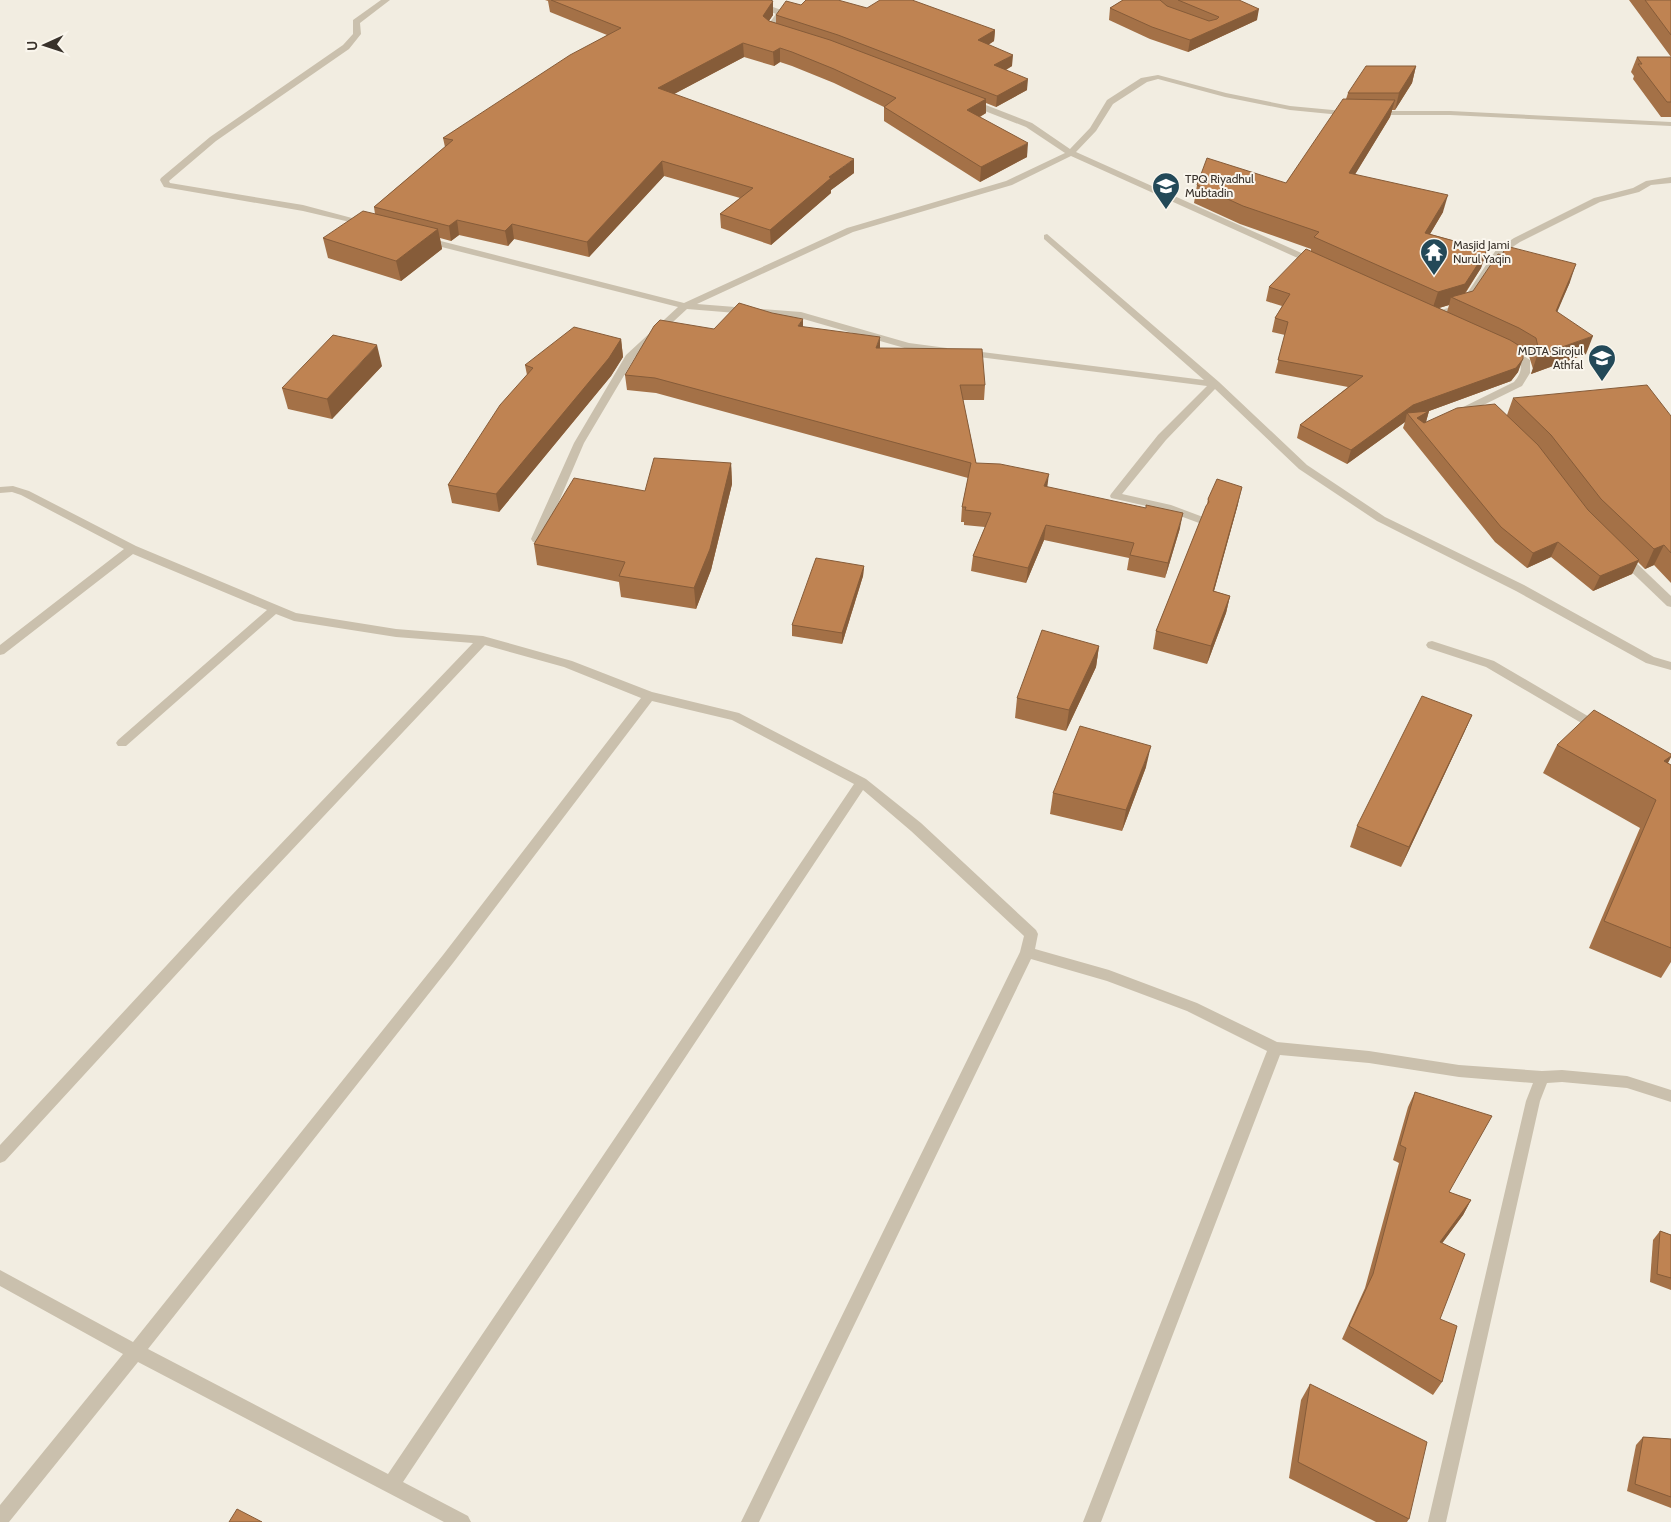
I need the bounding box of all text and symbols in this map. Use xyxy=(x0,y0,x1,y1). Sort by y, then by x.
north arrow xyxy=(20,20,70,70)
text: U xyxy=(23,40,41,51)
school or university icon: TPQ Riyadhul Mubtadin xyxy=(1151,171,1181,210)
place label: TPQ Riyadhul Mubtadin xyxy=(1185,171,1254,200)
temple icon: Masjid Jami Nurul Yaqin xyxy=(1419,237,1449,276)
place label: Masjid Jami Nurul Yaqin xyxy=(1453,237,1511,266)
place label: MDTA Sirojul Athfal xyxy=(1518,343,1583,372)
school or university icon: MDTA Sirojul Athfal xyxy=(1587,343,1617,382)

